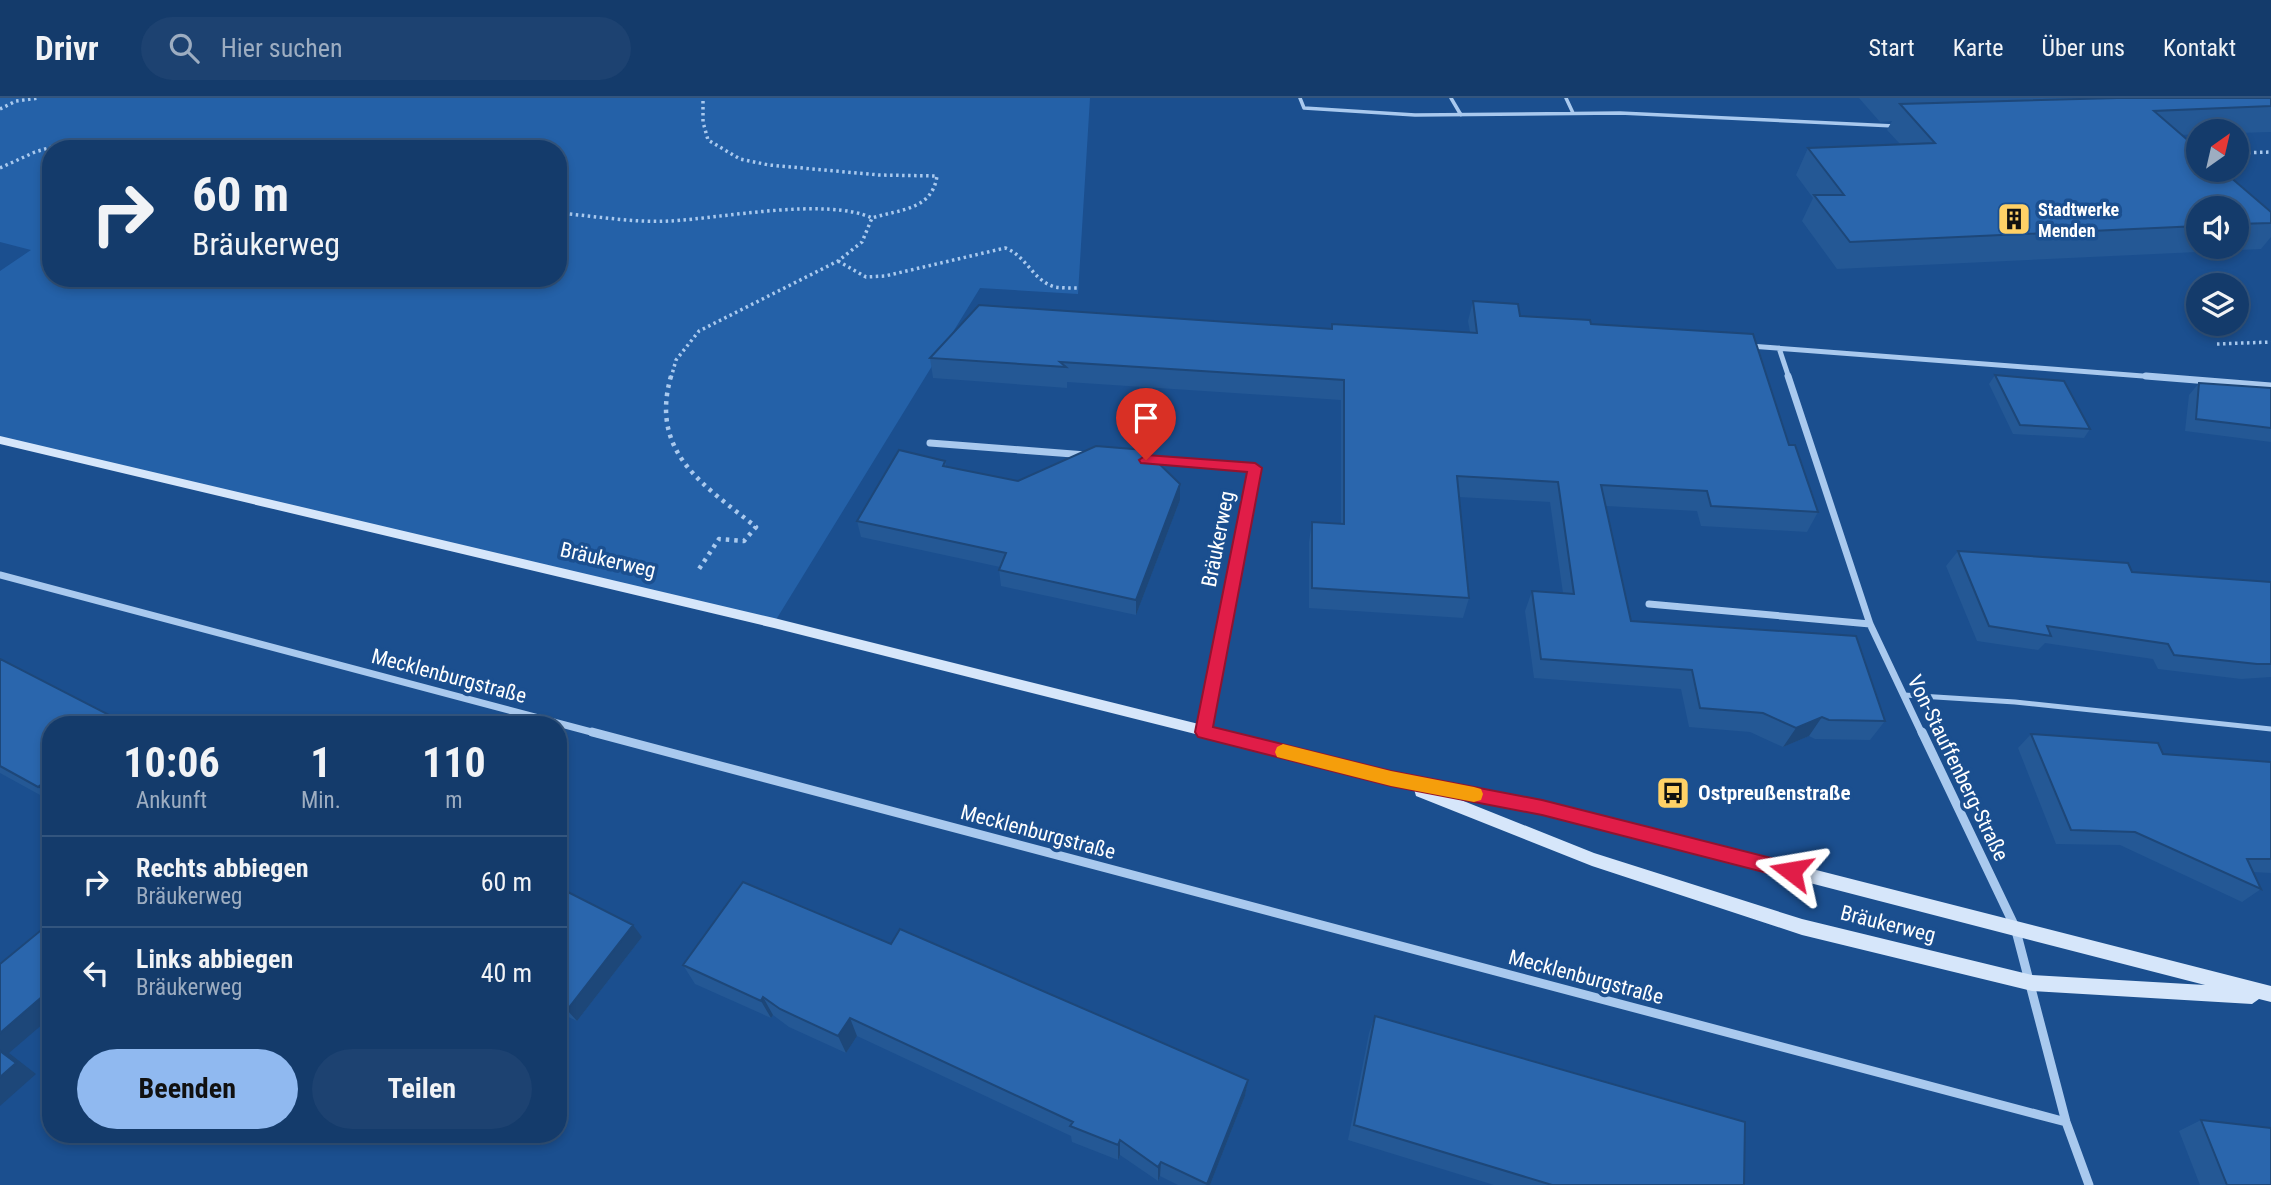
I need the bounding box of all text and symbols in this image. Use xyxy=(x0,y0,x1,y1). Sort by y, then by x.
search box xyxy=(141,17,631,80)
text: Drivr xyxy=(35,29,99,68)
icon: search xyxy=(165,29,203,67)
text: Hier suchen xyxy=(221,33,343,63)
text: Start xyxy=(1869,34,1915,62)
text: Karte xyxy=(1953,34,2003,62)
text: Über uns xyxy=(2041,34,2125,62)
text: Kontakt xyxy=(2163,34,2236,62)
north arrow xyxy=(2186,119,2249,182)
map controls xyxy=(2186,119,2249,336)
text: 60 m xyxy=(192,166,289,223)
icon: right xyxy=(77,168,168,259)
button: sound xyxy=(2186,196,2249,259)
place label: Stadtwerke Menden xyxy=(2038,199,2120,241)
building icon: Stadtwerke Menden xyxy=(1995,200,2033,238)
text: Bräukerweg xyxy=(192,225,340,263)
button: layers xyxy=(2186,273,2249,336)
pin xyxy=(1116,388,1176,460)
icon: arrive xyxy=(1127,399,1165,437)
street label: Bräukerweg xyxy=(1197,489,1239,589)
street label: Bräukerweg xyxy=(558,537,658,583)
street label: Mecklenburgstraße xyxy=(369,644,529,708)
street label: Von-Stauffenberg-Straße xyxy=(1903,671,2013,865)
text: 10:06 xyxy=(123,738,220,787)
text: 1 xyxy=(310,738,331,787)
text: 110 xyxy=(422,738,486,787)
bus stop icon: Ostpreußenstraße xyxy=(1654,774,1692,812)
place label: Ostpreußenstraße xyxy=(1698,781,1851,805)
text: Ankunft xyxy=(136,787,207,814)
text: Min. xyxy=(301,787,341,814)
text: m xyxy=(445,787,463,814)
street label: Mecklenburgstraße xyxy=(958,800,1118,864)
position arrow xyxy=(1754,834,1828,908)
text: Rechts abbiegen xyxy=(136,853,309,883)
icon: right xyxy=(77,863,115,901)
text: 60 m xyxy=(481,867,532,897)
text: Bräukerweg xyxy=(136,883,242,910)
street label: Bräukerweg xyxy=(1838,901,1938,947)
text: Links abbiegen xyxy=(136,944,293,974)
street label: Mecklenburgstraße xyxy=(1506,945,1666,1009)
icon: left xyxy=(77,954,115,992)
text: 40 m xyxy=(481,958,532,988)
text: Bräukerweg xyxy=(136,974,242,1001)
button: Beenden xyxy=(77,1049,298,1129)
button: Teilen xyxy=(312,1049,532,1129)

